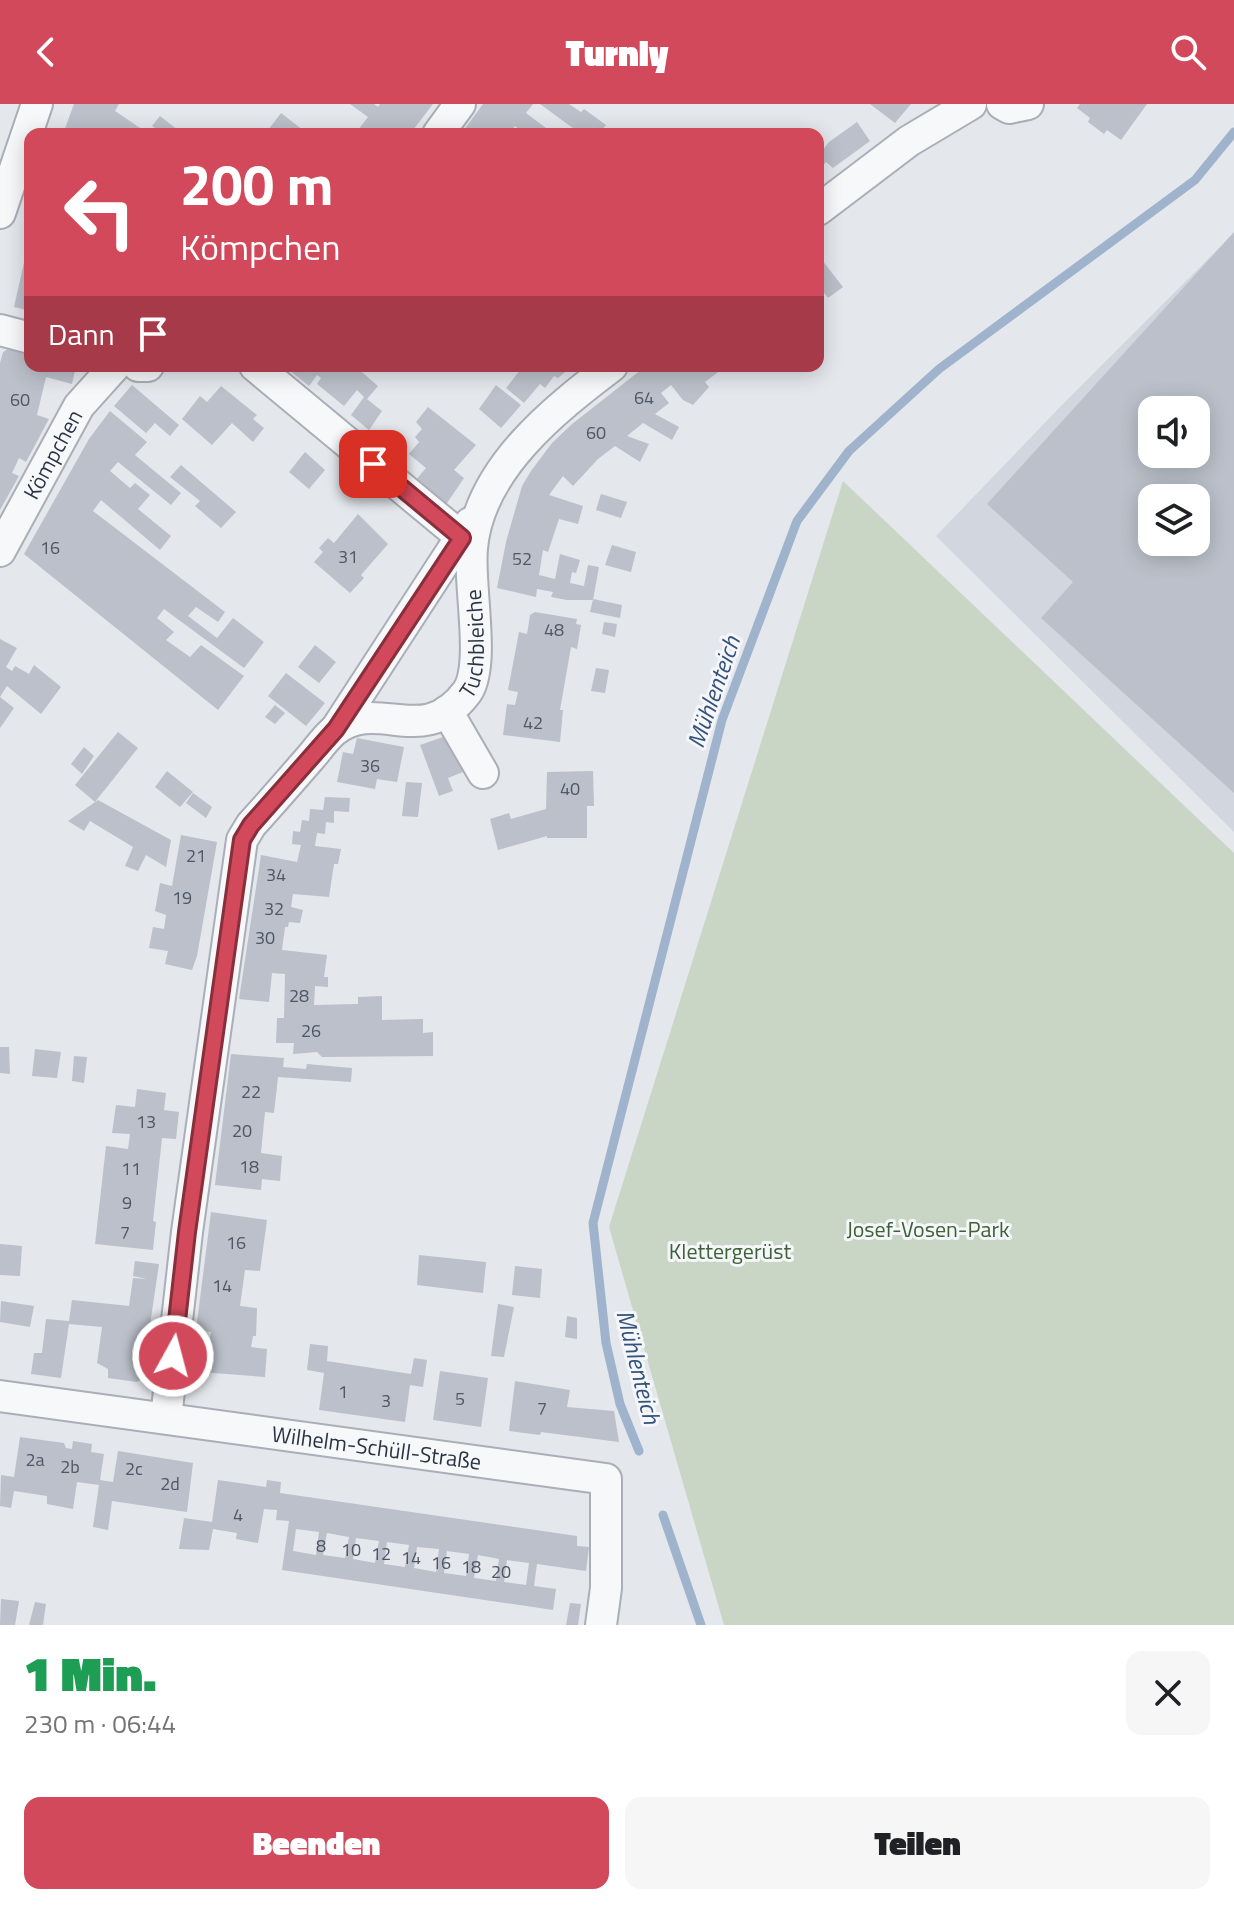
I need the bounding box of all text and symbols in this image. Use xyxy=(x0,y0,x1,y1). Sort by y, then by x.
text: Turnly xyxy=(565,25,669,80)
icon: back xyxy=(24,30,68,74)
icon: search xyxy=(1166,30,1210,74)
text: 200 m xyxy=(180,142,333,227)
icon: left xyxy=(48,160,152,264)
text: Kömpchen xyxy=(180,219,341,274)
text: Dann xyxy=(48,311,115,357)
icon: arrive xyxy=(131,312,175,356)
house number: 64 xyxy=(634,384,654,411)
house number: 60 xyxy=(10,386,30,413)
map controls xyxy=(1138,396,1210,556)
button: sound xyxy=(1138,396,1210,468)
street label: Kömpchen xyxy=(14,403,91,506)
house number: 60 xyxy=(586,419,606,446)
pin xyxy=(339,430,407,498)
icon: arrive xyxy=(351,442,395,486)
button: layers xyxy=(1138,484,1210,556)
house number: 16 xyxy=(40,534,60,561)
house number: 31 xyxy=(338,543,358,570)
house number: 52 xyxy=(512,545,532,572)
street label: Tuchbleiche xyxy=(451,588,493,705)
house number: 48 xyxy=(544,616,564,643)
water label: Mühlenteich xyxy=(677,630,749,752)
house number: 42 xyxy=(523,709,543,736)
house number: 36 xyxy=(360,752,380,779)
house number: 40 xyxy=(560,775,580,802)
house number: 21 xyxy=(186,842,206,869)
house number: 34 xyxy=(266,861,286,888)
house number: 19 xyxy=(172,884,192,911)
house number: 32 xyxy=(264,895,284,922)
house number: 30 xyxy=(255,924,275,951)
house number: 28 xyxy=(289,982,309,1009)
house number: 26 xyxy=(301,1017,321,1044)
house number: 22 xyxy=(241,1078,261,1105)
house number: 13 xyxy=(136,1108,156,1135)
house number: 20 xyxy=(232,1117,252,1144)
house number: 18 xyxy=(239,1153,259,1180)
house number: 11 xyxy=(121,1155,141,1182)
house number: 9 xyxy=(122,1189,132,1216)
park label: Josef-Vosen-Park xyxy=(846,1212,1010,1246)
house number: 7 xyxy=(120,1219,130,1246)
house number: 16 xyxy=(226,1229,246,1256)
park label: Klettergerüst xyxy=(669,1234,791,1268)
house number: 14 xyxy=(212,1272,232,1299)
water label: Mühlenteich xyxy=(607,1306,671,1428)
position arrow xyxy=(131,1314,215,1398)
house number: 1 xyxy=(338,1378,348,1405)
house number: 5 xyxy=(455,1385,465,1412)
house number: 3 xyxy=(381,1387,391,1414)
house number: 7 xyxy=(537,1395,547,1422)
street label: Wilhelm-Schüll-Straße xyxy=(270,1416,483,1479)
house number: 2a xyxy=(25,1446,45,1473)
house number: 2b xyxy=(60,1453,80,1480)
house number: 2c xyxy=(125,1455,143,1482)
house number: 2d xyxy=(160,1470,180,1497)
house number: 4 xyxy=(233,1501,243,1528)
house number: 8 xyxy=(316,1532,326,1559)
house number: 10 xyxy=(341,1536,361,1563)
house number: 12 xyxy=(371,1540,391,1567)
house number: 14 xyxy=(401,1544,421,1571)
house number: 16 xyxy=(431,1549,451,1576)
house number: 18 xyxy=(461,1553,481,1580)
house number: 20 xyxy=(491,1558,511,1585)
text: 1 Min. xyxy=(24,1637,156,1710)
button: close xyxy=(1126,1651,1210,1735)
text: 230 m · 06:44 xyxy=(24,1704,176,1743)
button: Beenden xyxy=(24,1797,609,1889)
button: Teilen xyxy=(625,1797,1210,1889)

